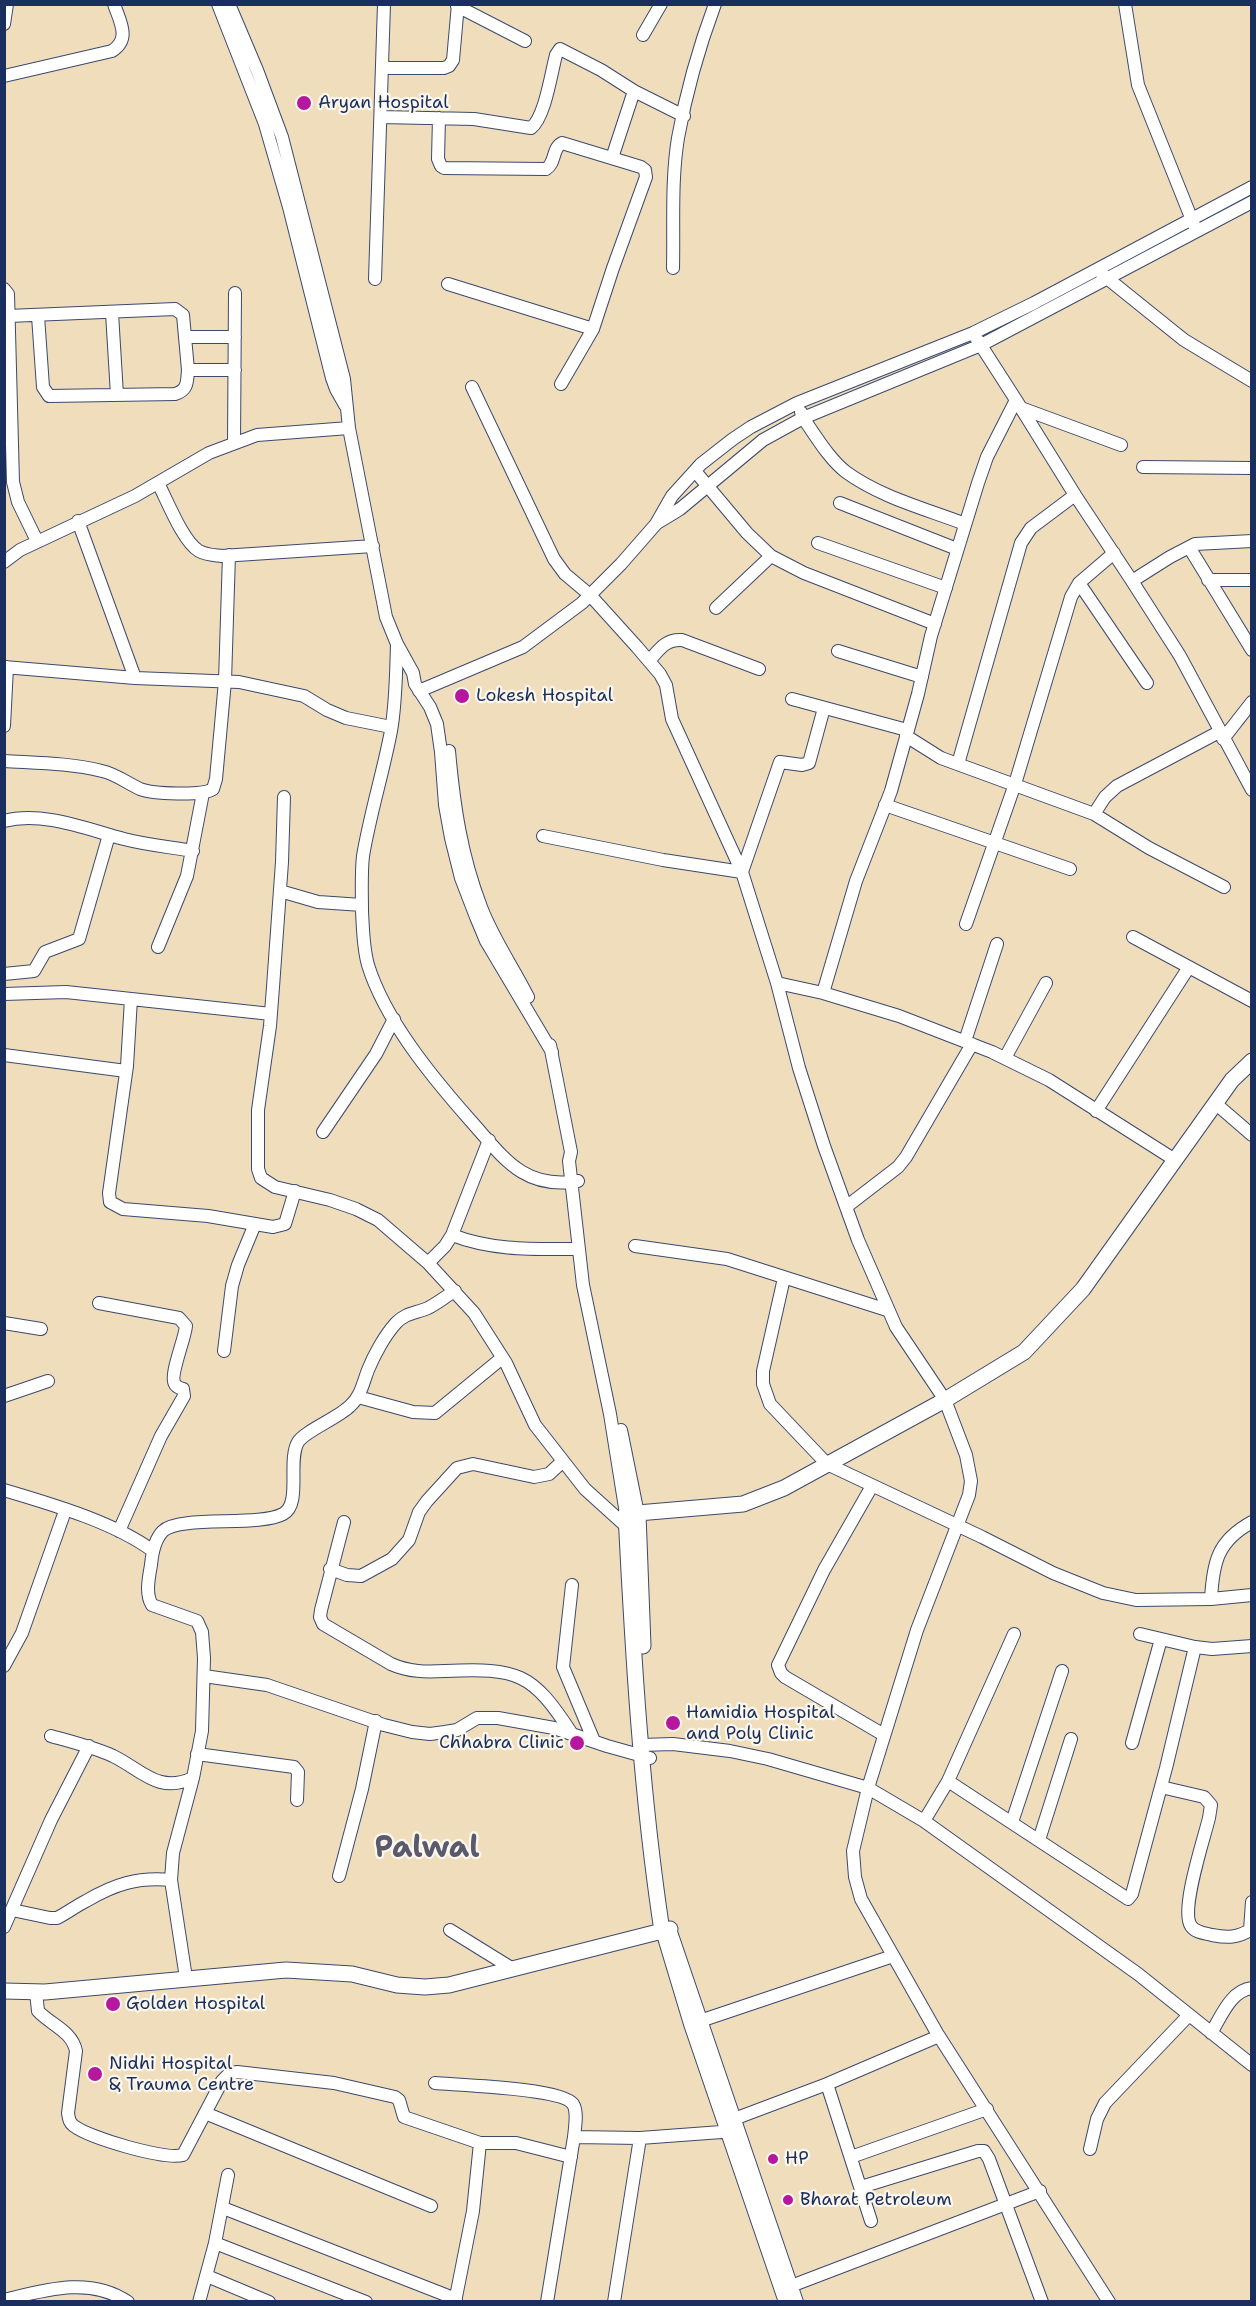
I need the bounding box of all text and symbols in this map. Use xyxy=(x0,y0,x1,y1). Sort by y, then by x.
place label: Aryan Hospital xyxy=(318,92,449,114)
marker: Aryan Hospital xyxy=(295,94,313,112)
place label: Lokesh Hospital xyxy=(476,685,613,707)
marker: Lokesh Hospital xyxy=(453,687,471,705)
place label: Hamidia Hospital and Poly Clinic xyxy=(686,1702,835,1744)
marker: Hamidia Hospital and Poly Clinic xyxy=(664,1714,682,1732)
place label: Chhabra Clinic xyxy=(439,1732,564,1754)
marker: Chhabra Clinic xyxy=(568,1734,586,1752)
district label: Palwal xyxy=(374,1831,480,1867)
place label: Golden Hospital xyxy=(126,1993,265,2015)
marker: Golden Hospital xyxy=(104,1995,122,2013)
place label: Nidhi Hospital & Trauma Centre xyxy=(109,2053,254,2096)
marker: Nidhi Hospital & Trauma Centre xyxy=(86,2065,104,2083)
place label: HP xyxy=(785,2148,809,2170)
marker: HP xyxy=(766,2152,780,2166)
place label: Bharat Petroleum xyxy=(800,2189,952,2211)
marker: Bharat Petroleum xyxy=(781,2193,795,2207)

